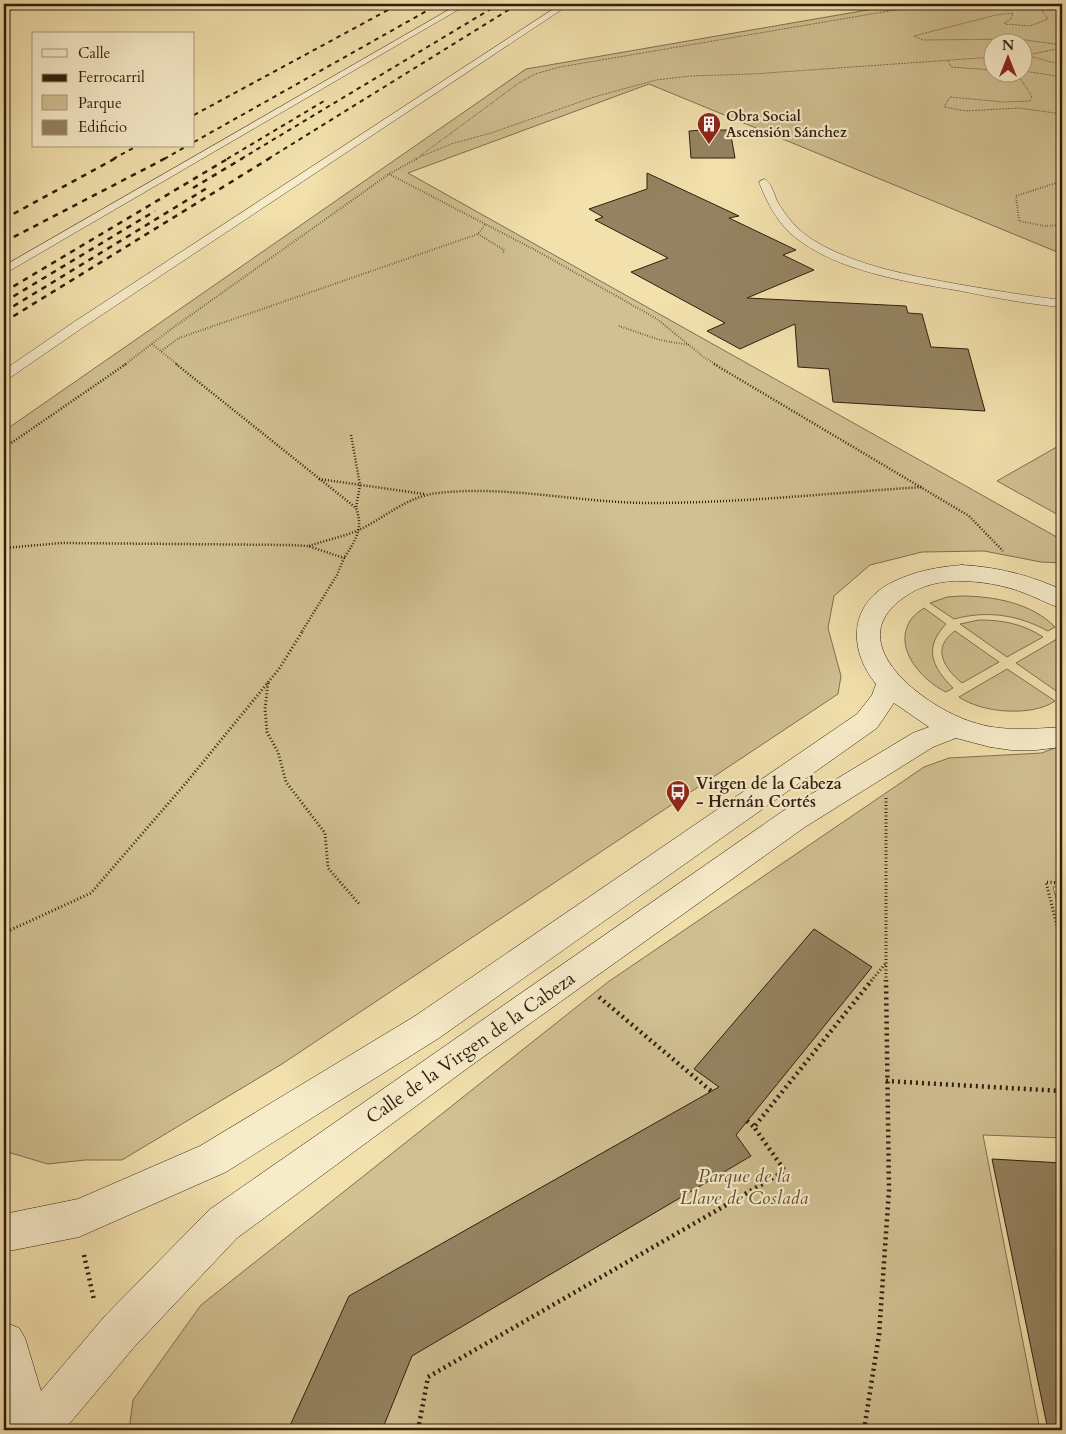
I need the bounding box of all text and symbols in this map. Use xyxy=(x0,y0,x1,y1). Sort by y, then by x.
legend xyxy=(32,32,195,148)
north arrow xyxy=(984,32,1034,82)
text: N xyxy=(1002,36,1014,55)
text: Calle xyxy=(78,43,111,63)
text: Ferrocarril xyxy=(78,67,145,87)
text: Parque xyxy=(78,93,122,113)
place label: Obra Social Ascensión Sánchez xyxy=(726,107,847,142)
building icon: Obra Social Ascensión Sánchez xyxy=(696,111,722,145)
text: Edificio xyxy=(78,117,127,137)
place label: Virgen de la Cabeza - Hernán Cortés xyxy=(696,773,842,813)
bus stop icon: Virgen de la Cabeza - Hernán Cortés xyxy=(665,779,691,813)
street label: Calle de la Virgen de la Cabeza xyxy=(361,966,580,1130)
park label: Parque de la Llave de Coslada xyxy=(680,1163,809,1211)

